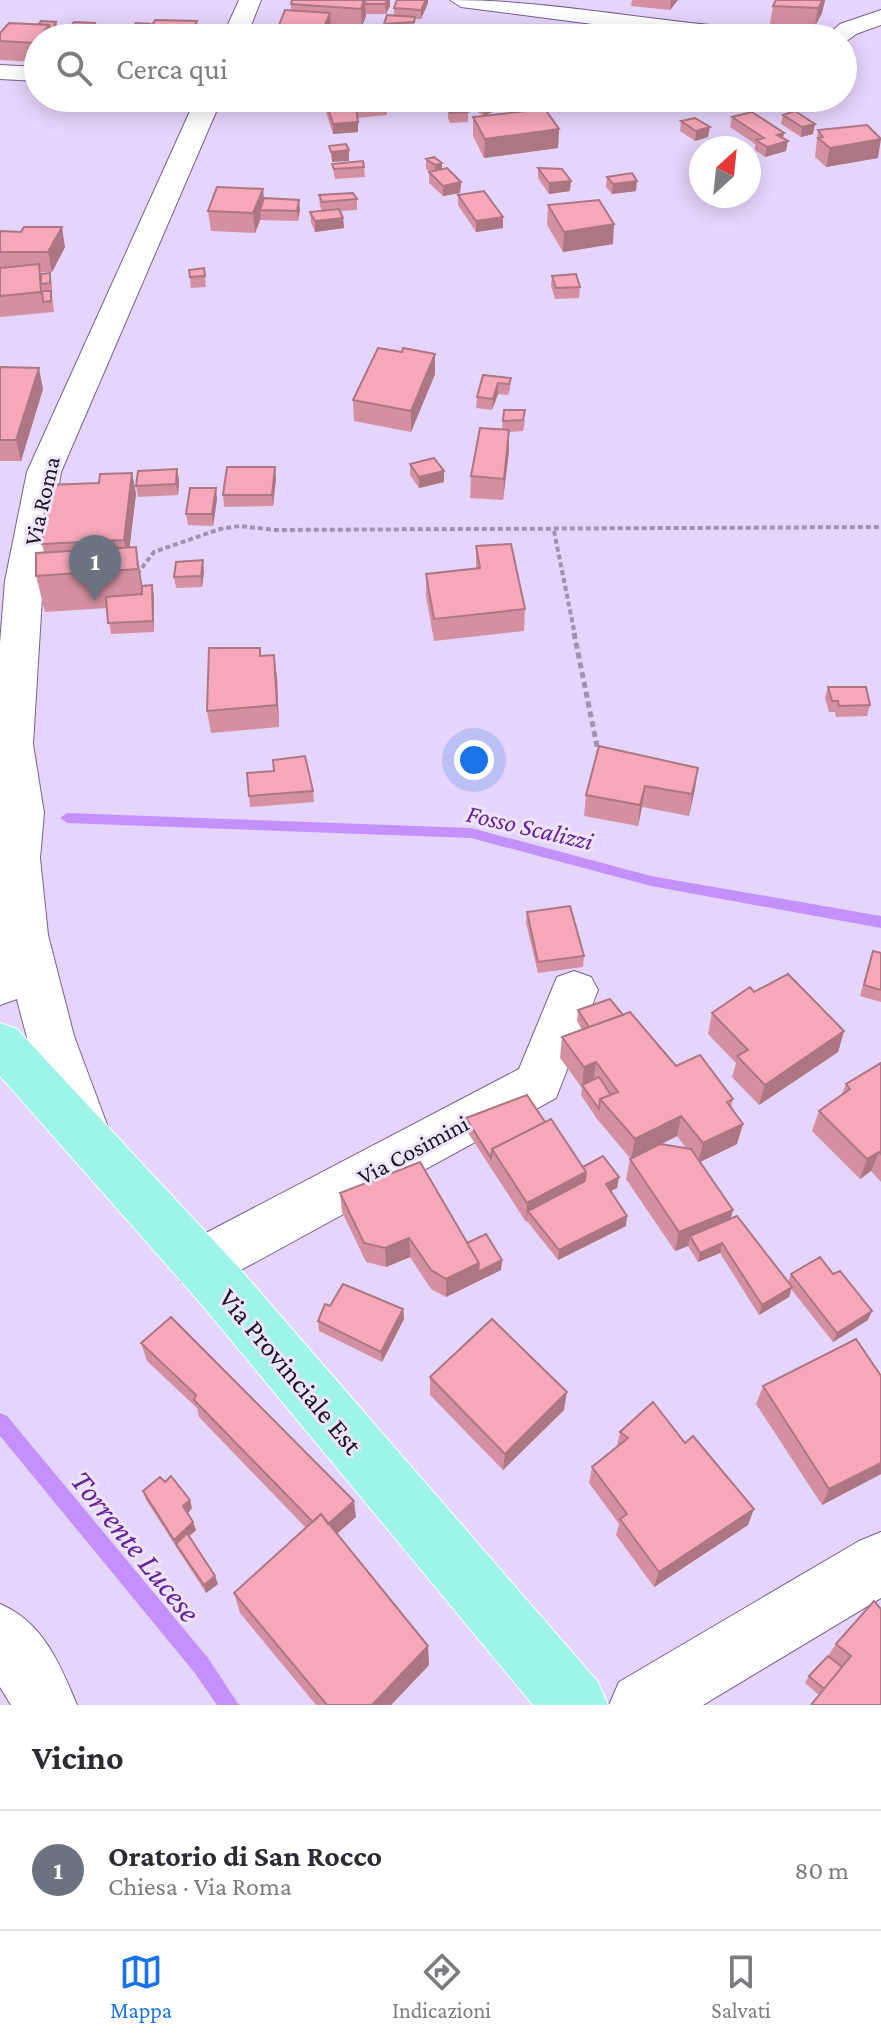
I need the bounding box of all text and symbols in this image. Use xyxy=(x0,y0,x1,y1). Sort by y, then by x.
search box xyxy=(24,24,857,112)
icon: search xyxy=(52,46,96,90)
text: Cerca qui xyxy=(116,52,228,85)
north arrow xyxy=(689,136,761,208)
street label: Via Roma xyxy=(18,454,65,548)
pin: 1 xyxy=(69,535,121,601)
your location xyxy=(454,740,494,780)
water label: Fosso Scalizzi xyxy=(464,799,596,856)
street label: Via Cosimini xyxy=(353,1109,473,1190)
street label: Via Provinciale Est xyxy=(213,1282,369,1461)
water label: Torrente Lucese xyxy=(64,1463,208,1629)
text: Vicino xyxy=(32,1739,124,1776)
text: Oratorio di San Rocco xyxy=(108,1839,382,1872)
text: 1 xyxy=(53,1856,63,1885)
text: 80 m xyxy=(795,1856,849,1885)
text: Chiesa · Via Roma xyxy=(108,1872,292,1901)
tab: Mappa xyxy=(110,1950,172,2023)
tab: Indicazioni xyxy=(392,1950,491,2023)
tab: Salvati xyxy=(711,1950,771,2023)

